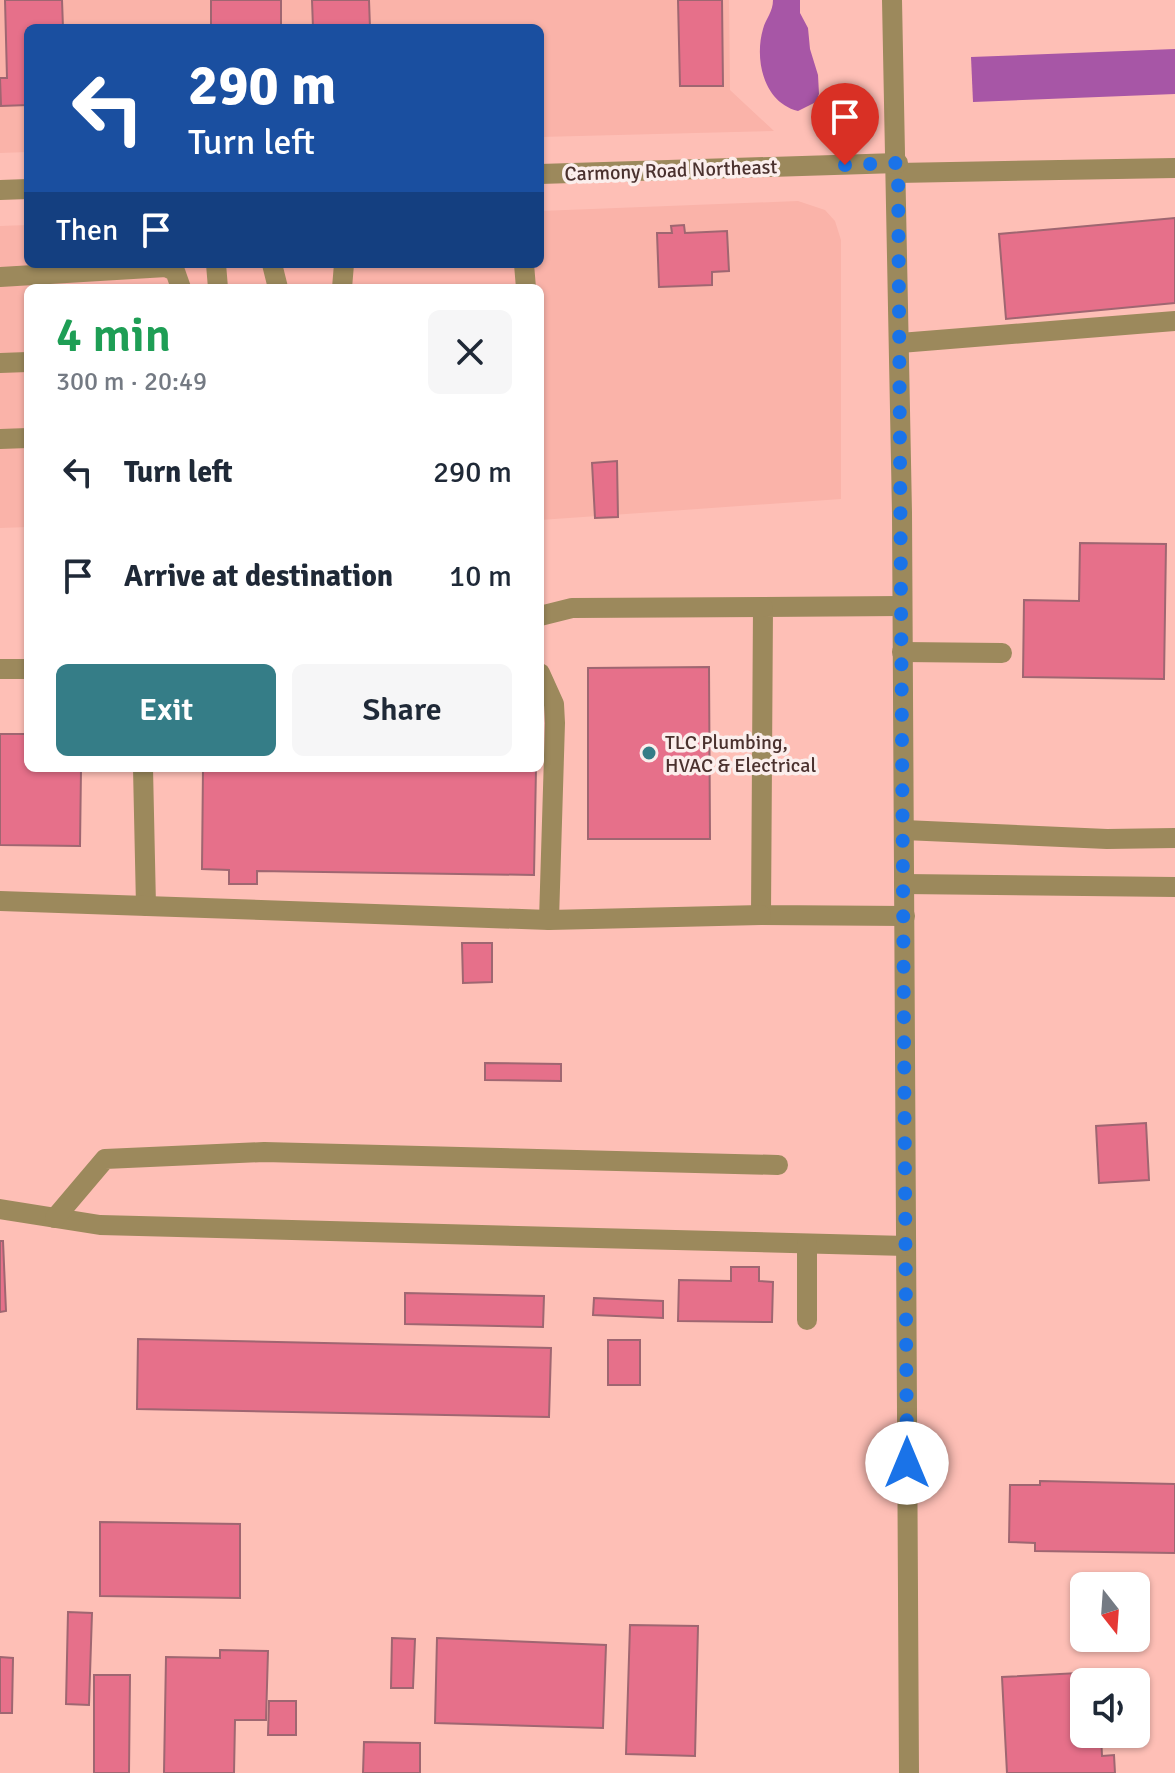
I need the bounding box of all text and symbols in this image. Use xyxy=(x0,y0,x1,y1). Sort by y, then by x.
text: 290 m xyxy=(188,51,336,120)
icon: left xyxy=(56,56,160,160)
pin xyxy=(811,83,879,165)
icon: arrive xyxy=(823,95,867,139)
text: Turn left xyxy=(188,120,315,165)
street label: Carmony Road Northeast xyxy=(564,154,778,187)
icon: arrive xyxy=(134,208,178,252)
text: Then xyxy=(56,212,118,249)
text: 4 min xyxy=(56,306,171,365)
button: close xyxy=(428,310,512,394)
text: 300 m · 20:49 xyxy=(56,366,207,398)
icon: left xyxy=(56,450,100,494)
text: Turn left xyxy=(124,454,233,491)
text: 290 m xyxy=(433,454,512,491)
icon: arrive xyxy=(56,554,100,598)
text: Arrive at destination xyxy=(124,558,393,595)
text: 10 m xyxy=(449,558,512,595)
button: Exit xyxy=(56,664,276,756)
button: Share xyxy=(292,664,512,756)
place label: TLC Plumbing, HVAC & Electrical xyxy=(665,730,816,778)
marker: TLC Plumbing, HVAC & Electrical xyxy=(640,744,658,762)
position arrow xyxy=(865,1421,949,1505)
north arrow xyxy=(1070,1572,1150,1652)
map controls xyxy=(1070,1572,1150,1748)
button: sound xyxy=(1070,1668,1150,1748)

